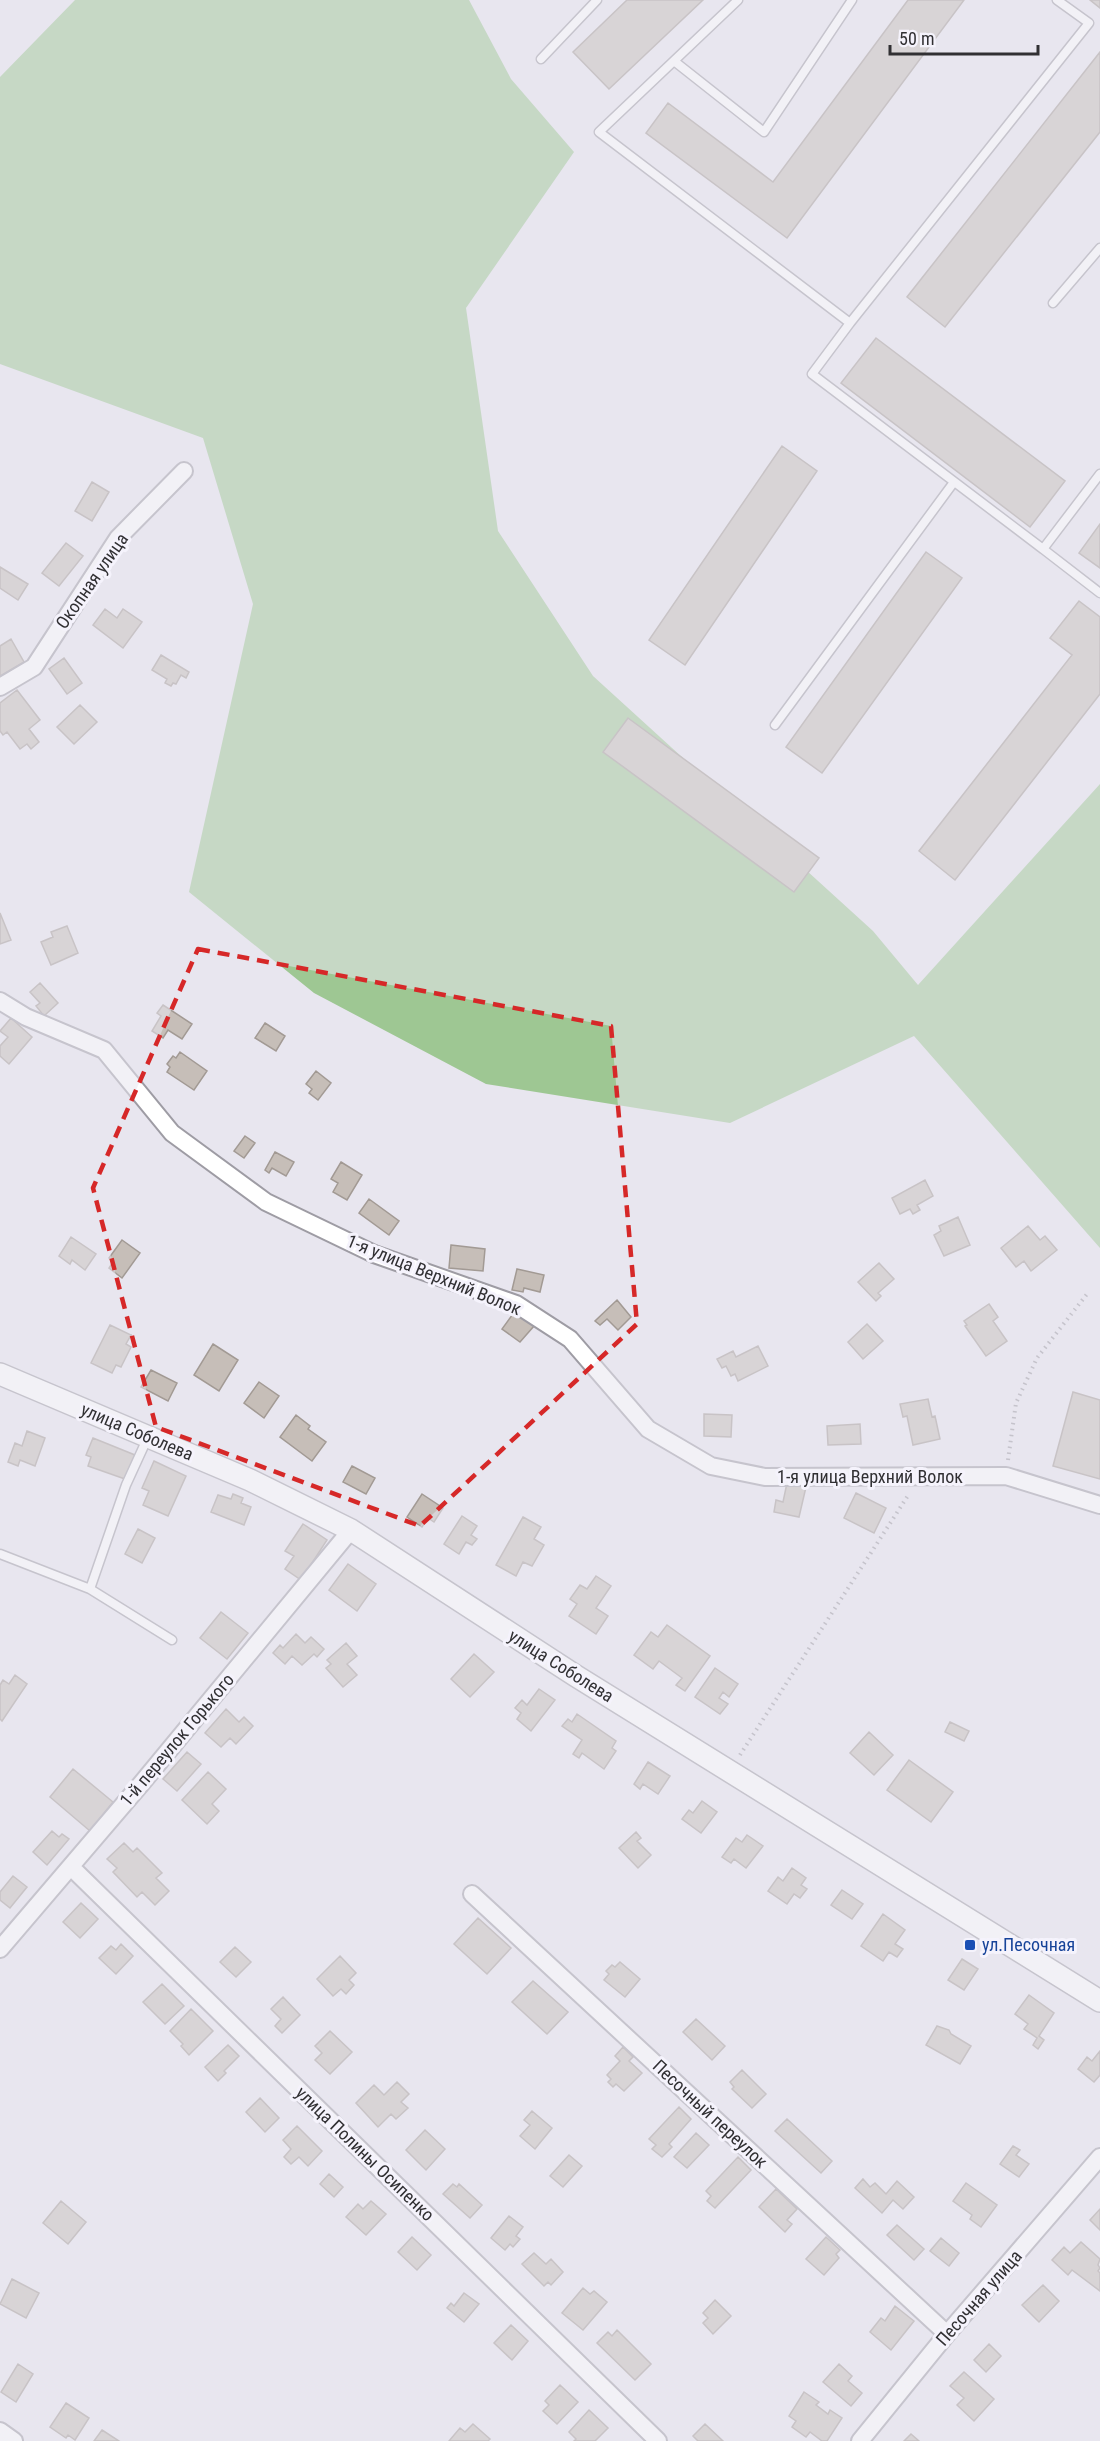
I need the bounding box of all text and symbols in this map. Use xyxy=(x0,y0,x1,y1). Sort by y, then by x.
scale bar xyxy=(890,18,1038,56)
text: 50 m xyxy=(899,28,934,49)
street label: Окопная улица xyxy=(51,529,132,632)
street label: 1-я улица Верхний Волок xyxy=(344,1230,525,1319)
street label: улица Соболева xyxy=(78,1398,196,1465)
street label: 1-я улица Верхний Волок xyxy=(777,1466,963,1487)
street label: улица Соболева xyxy=(505,1625,618,1706)
street label: 1-й переулок Горького xyxy=(115,1669,238,1810)
place label: ул.Песочная xyxy=(982,1934,1075,1955)
marker: ул.Песочная xyxy=(963,1938,977,1952)
street label: Песочный переулок xyxy=(649,2055,772,2172)
street label: улица Полины Осипенко xyxy=(292,2082,439,2225)
street label: Песочная улица xyxy=(931,2246,1026,2350)

